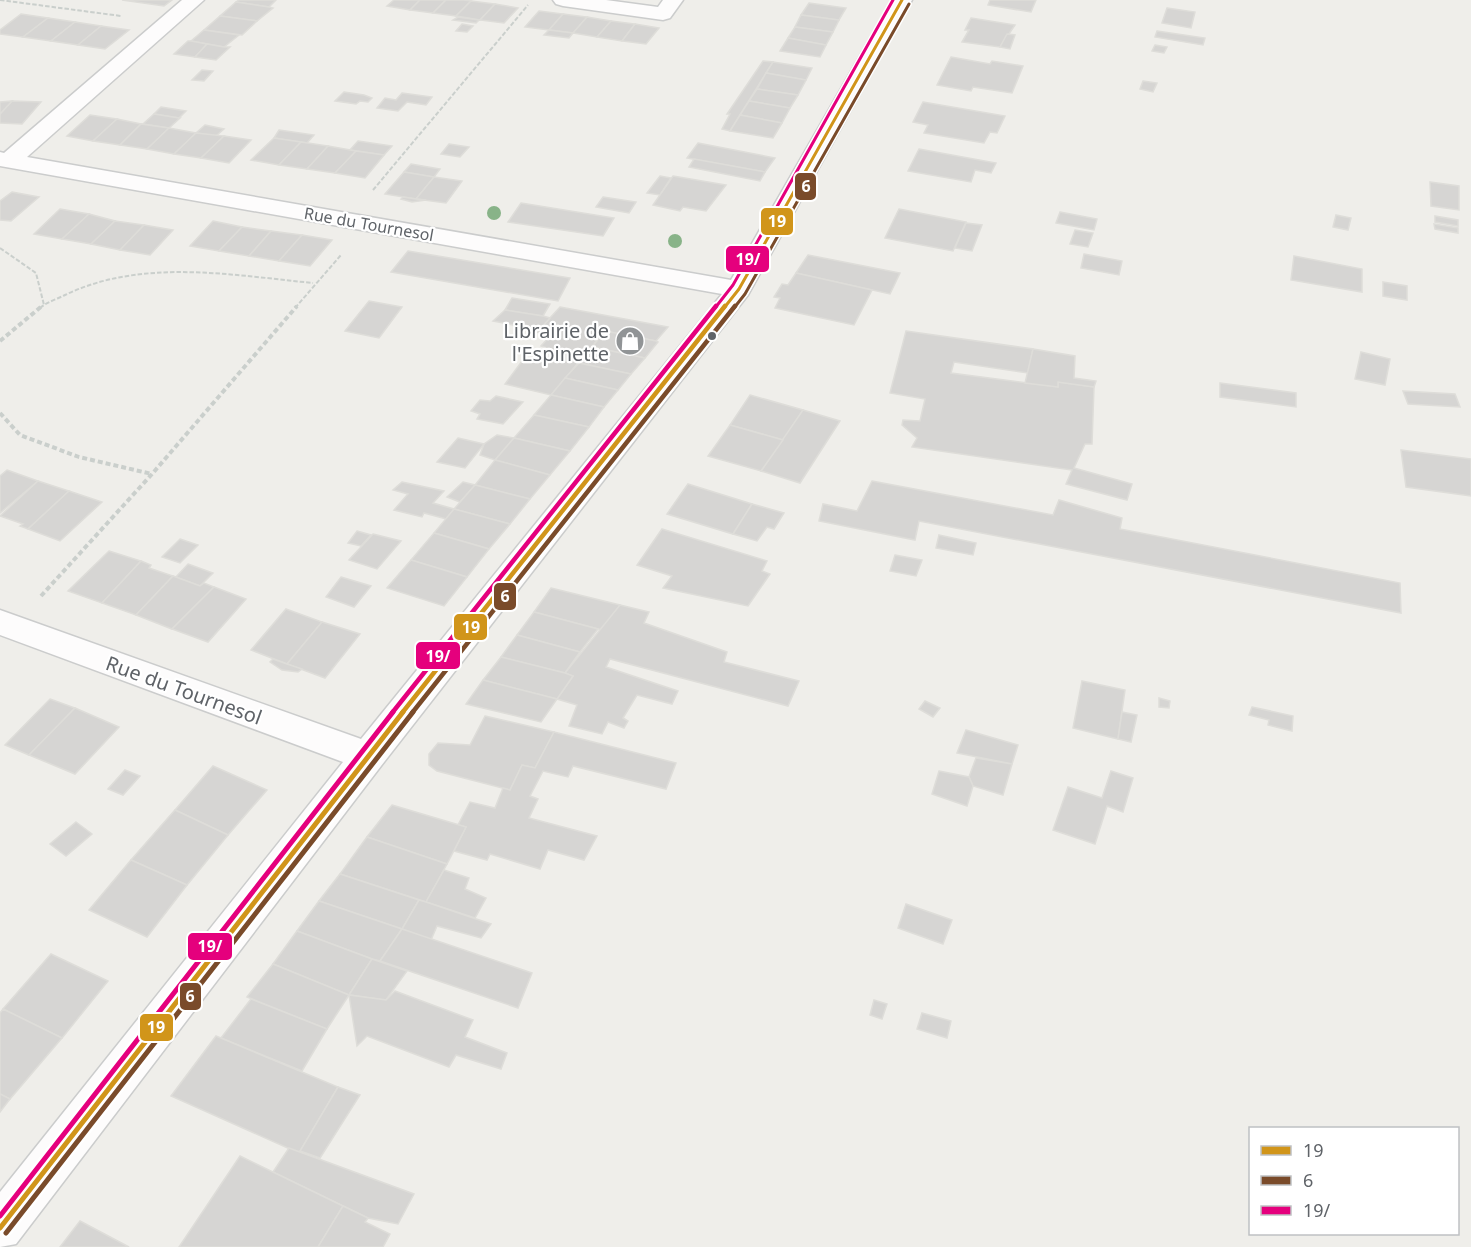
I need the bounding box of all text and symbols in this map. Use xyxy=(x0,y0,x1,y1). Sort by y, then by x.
line badge: 6 xyxy=(794,172,817,201)
text: 6 xyxy=(801,175,811,197)
street label: Rue du Tournesol xyxy=(302,202,436,246)
line badge: 19 xyxy=(760,207,794,236)
text: 19 xyxy=(768,210,786,232)
line badge: 19/ xyxy=(725,245,770,273)
text: 19/ xyxy=(736,248,761,270)
place label: Librairie de l'Espinette xyxy=(503,317,609,367)
shop icon: Librairie de l'Espinette xyxy=(614,325,646,357)
unlabelled marker xyxy=(706,330,718,342)
line badge: 6 xyxy=(493,582,517,611)
text: 6 xyxy=(500,585,510,607)
line badge: 19 xyxy=(453,613,488,641)
text: 19 xyxy=(462,616,480,638)
line badge: 19/ xyxy=(415,641,461,670)
text: 19/ xyxy=(426,645,451,667)
street label: Rue du Tournesol xyxy=(102,649,266,731)
line badge: 19/ xyxy=(187,932,233,961)
text: 19/ xyxy=(198,935,223,957)
line badge: 6 xyxy=(179,982,202,1011)
text: 6 xyxy=(185,985,195,1007)
line badge: 19 xyxy=(139,1013,174,1042)
text: 19 xyxy=(147,1016,165,1038)
legend xyxy=(1249,1127,1459,1235)
text: 19 xyxy=(1303,1138,1324,1162)
text: 6 xyxy=(1303,1168,1313,1192)
text: 19/ xyxy=(1303,1198,1331,1222)

